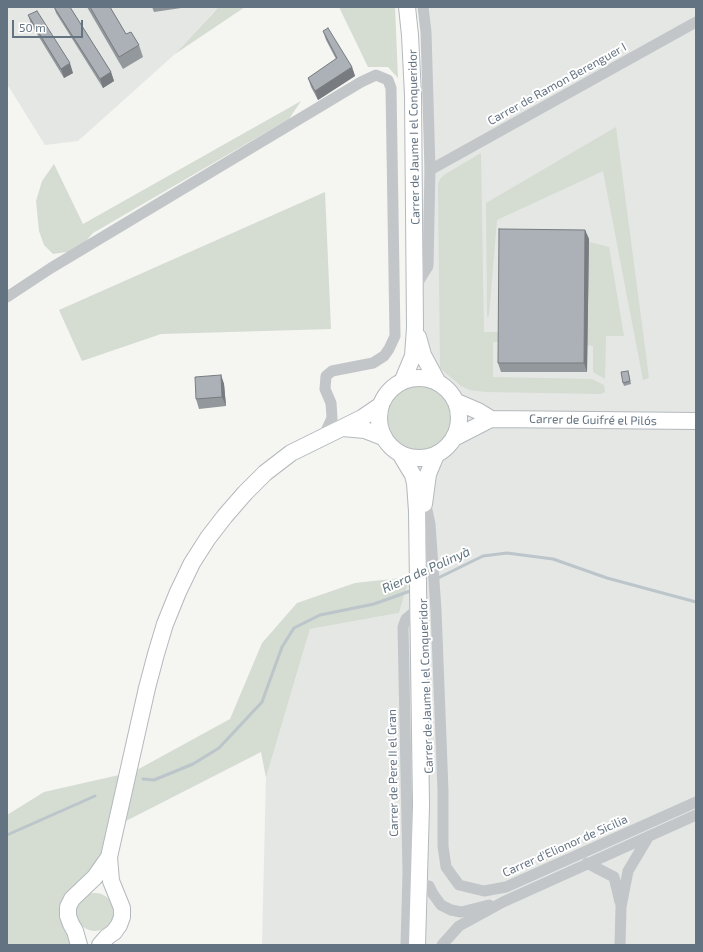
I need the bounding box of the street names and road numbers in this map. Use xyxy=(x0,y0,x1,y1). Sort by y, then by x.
street label: Carrer de Ramon Berenguer I xyxy=(485,40,629,128)
street label: Carrer de Jaume I el Conqueridor xyxy=(405,49,423,225)
street label: Carrer de Guifré el Pilós xyxy=(529,412,657,428)
street label: Carrer de Jaume I el Conqueridor xyxy=(416,598,436,774)
street label: Carrer de Pere II el Gran xyxy=(385,709,401,837)
street label: Carrer d'Elionor de Sicilia xyxy=(500,812,630,880)

